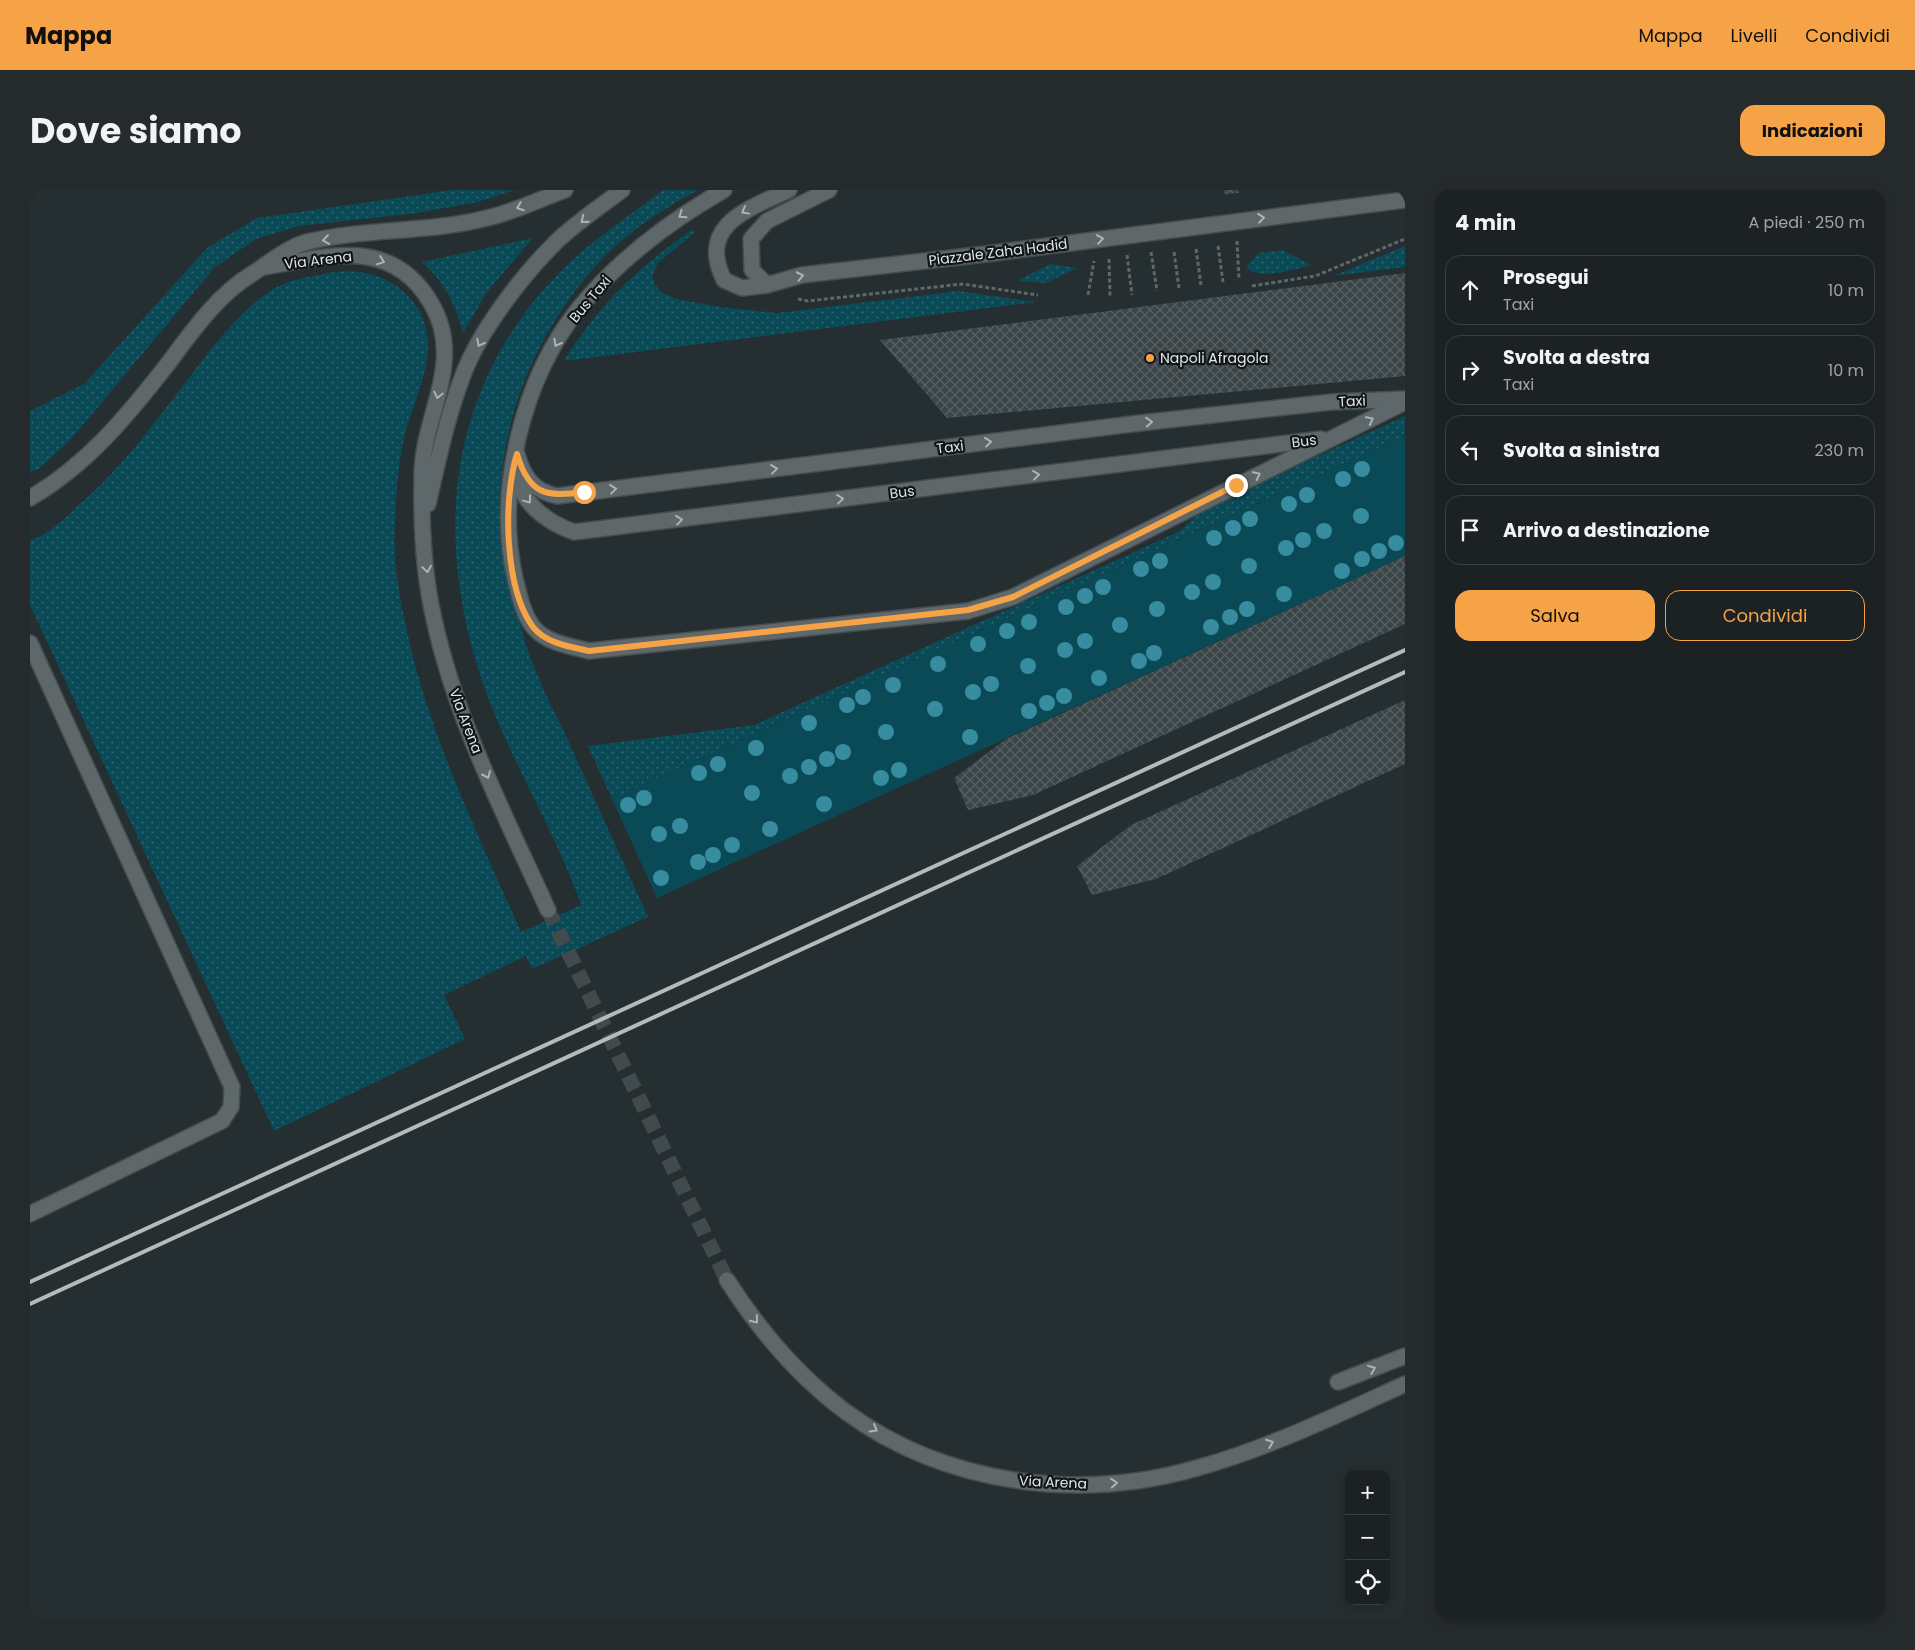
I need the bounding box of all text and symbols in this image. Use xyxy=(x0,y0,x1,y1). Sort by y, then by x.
text: Mappa xyxy=(25,19,112,52)
text: Mappa xyxy=(1638,23,1703,48)
text: Livelli xyxy=(1731,23,1777,48)
text: Condividi xyxy=(1805,23,1890,48)
button: Indicazioni xyxy=(1740,105,1885,156)
text: Dove siamo xyxy=(30,106,242,155)
one-way arrow xyxy=(516,201,524,211)
one-way arrow xyxy=(741,205,750,215)
text: 4 min xyxy=(1455,208,1516,237)
one-way arrow xyxy=(678,209,688,218)
text: A piedi · 250 m xyxy=(1749,211,1865,234)
one-way arrow xyxy=(1257,213,1265,224)
one-way arrow xyxy=(581,214,590,222)
one-way arrow xyxy=(321,234,329,245)
street label: Piazzale Zaha Hadid xyxy=(927,234,1069,270)
one-way arrow xyxy=(1096,234,1104,245)
street label: Via Arena xyxy=(283,246,353,274)
one-way arrow xyxy=(376,254,385,265)
text: Prosegui xyxy=(1503,264,1589,291)
street label: Bus Taxi xyxy=(564,271,616,327)
one-way arrow xyxy=(795,271,804,282)
icon: ahead xyxy=(1456,276,1484,304)
text: 10 m xyxy=(1828,279,1864,302)
text: Taxi xyxy=(1503,293,1534,316)
one-way arrow xyxy=(476,337,486,346)
one-way arrow xyxy=(553,337,563,346)
text: Svolta a destra xyxy=(1503,344,1650,371)
place label: Napoli Afragola xyxy=(1160,348,1268,368)
marker: Napoli Afragola xyxy=(1144,352,1156,364)
icon: right xyxy=(1456,356,1484,384)
text: 10 m xyxy=(1828,359,1864,382)
text: Taxi xyxy=(1503,373,1534,396)
one-way arrow xyxy=(433,390,444,399)
street label: Taxi xyxy=(1338,390,1366,412)
one-way arrow xyxy=(1365,416,1374,426)
one-way arrow xyxy=(1145,417,1153,428)
street label: Bus xyxy=(1290,430,1318,452)
street label: Taxi xyxy=(935,435,965,459)
icon: left xyxy=(1456,436,1484,464)
one-way arrow xyxy=(984,437,992,448)
text: Svolta a sinistra xyxy=(1503,437,1660,464)
text: 230 m xyxy=(1815,439,1864,462)
one-way arrow xyxy=(771,464,779,475)
one-way arrow xyxy=(1032,470,1040,481)
one-way arrow xyxy=(1252,471,1261,481)
route end xyxy=(1225,474,1248,497)
route start xyxy=(573,481,596,504)
street label: Bus xyxy=(888,481,916,503)
one-way arrow xyxy=(609,484,617,495)
one-way arrow xyxy=(522,494,531,504)
one-way arrow xyxy=(836,495,844,505)
one-way arrow xyxy=(675,515,683,526)
icon: arrive xyxy=(1456,516,1484,544)
text: Arrivo a destinazione xyxy=(1503,517,1710,544)
one-way arrow xyxy=(421,565,431,574)
button: Salva xyxy=(1455,590,1655,641)
button: Condividi xyxy=(1665,590,1865,641)
street label: Via Arena xyxy=(445,686,487,756)
one-way arrow xyxy=(481,770,492,779)
one-way arrow xyxy=(749,1315,758,1324)
one-way arrow xyxy=(1367,1364,1375,1374)
one-way arrow xyxy=(869,1422,878,1432)
one-way arrow xyxy=(1265,1439,1274,1449)
street label: Via Arena xyxy=(1019,1470,1087,1494)
map controls xyxy=(1345,1470,1390,1605)
button: + xyxy=(1345,1470,1390,1515)
one-way arrow xyxy=(1110,1477,1118,1488)
button: − xyxy=(1345,1515,1390,1560)
button: locate xyxy=(1345,1560,1390,1605)

